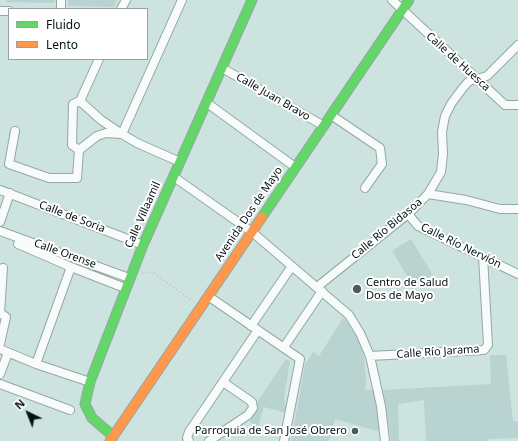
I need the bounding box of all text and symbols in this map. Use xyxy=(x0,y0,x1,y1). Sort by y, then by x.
legend xyxy=(8,8,148,60)
text: Fluido xyxy=(46,16,80,33)
street label: Calle de Huesca xyxy=(423,30,493,94)
text: Lento xyxy=(46,36,78,53)
street label: Calle Juan Bravo xyxy=(234,70,312,124)
street label: Avenida Dos de Mayo xyxy=(212,164,286,264)
street label: Calle Villaamil xyxy=(122,180,164,250)
street label: Calle Río Bidasoa xyxy=(349,196,425,262)
street label: Calle de Soria xyxy=(37,198,107,236)
street label: Calle Río Nervión xyxy=(419,221,503,271)
street label: Calle Orense xyxy=(32,237,98,271)
place label: Centro de Salud Dos de Mayo xyxy=(366,276,448,302)
marker: Centro de Salud Dos de Mayo xyxy=(351,283,363,295)
street label: Calle Río Jarama xyxy=(396,343,480,361)
north arrow xyxy=(8,393,48,433)
text: N xyxy=(11,395,28,412)
place label: Parroquia de San José Obrero xyxy=(195,424,347,438)
marker: Parroquia de San José Obrero xyxy=(350,426,360,436)

